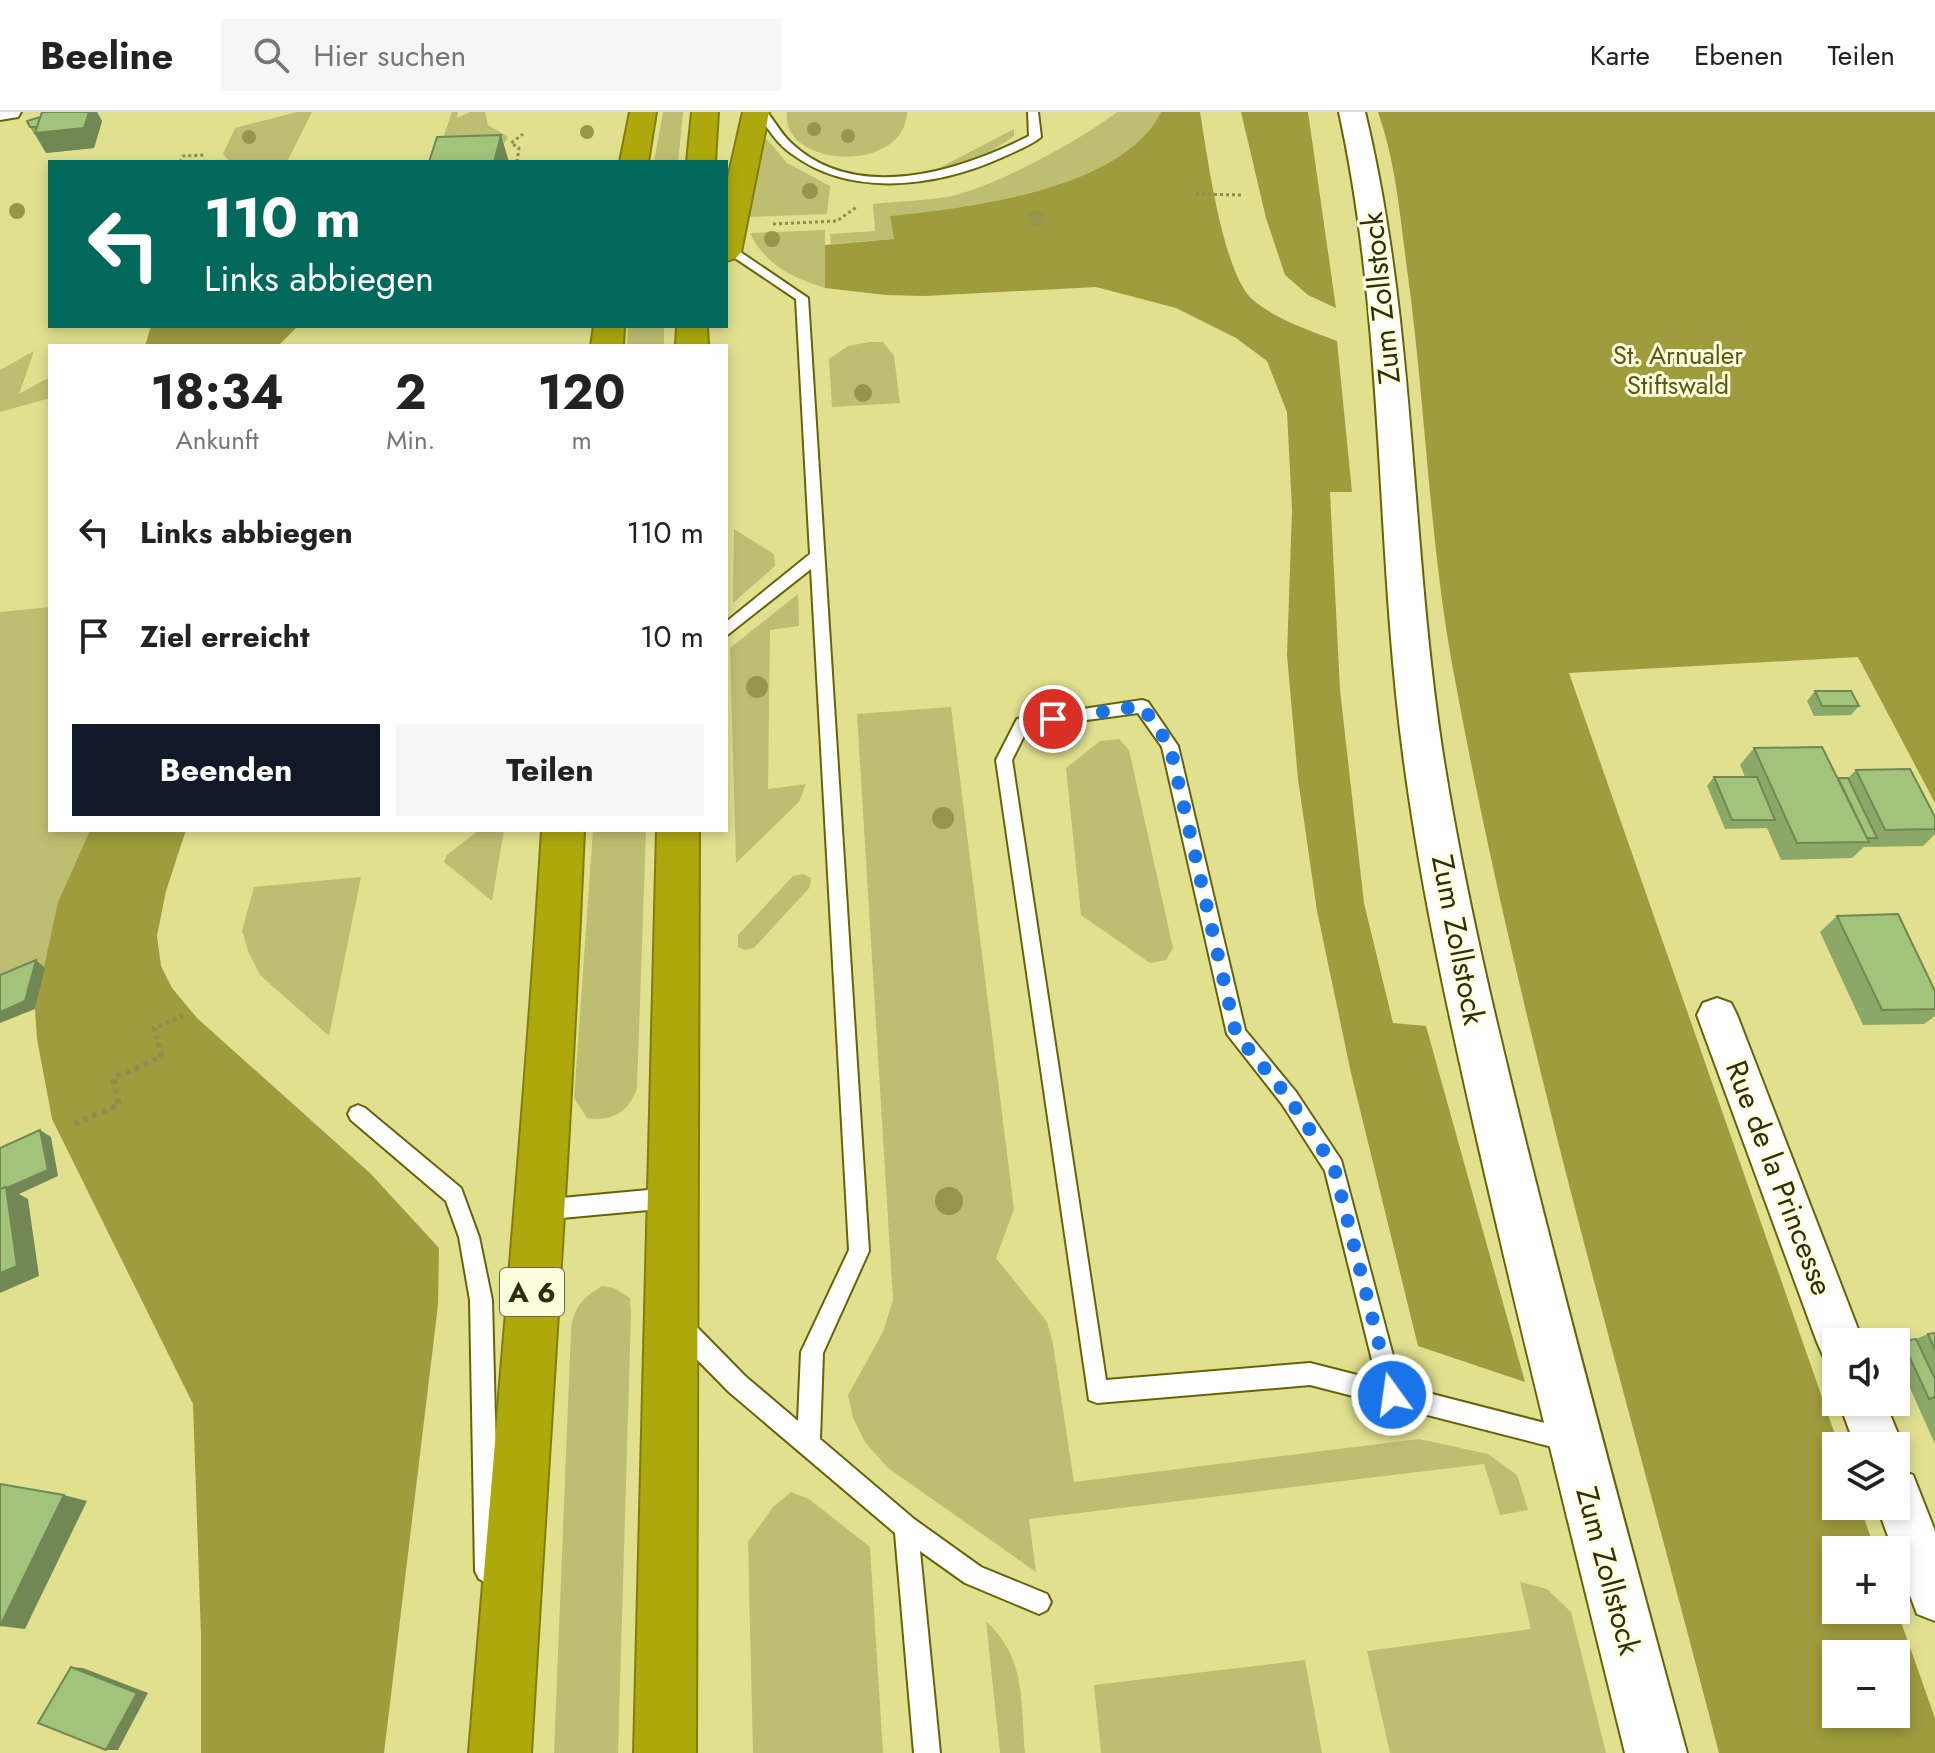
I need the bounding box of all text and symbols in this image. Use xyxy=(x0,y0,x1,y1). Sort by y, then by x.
search box xyxy=(221,19,781,91)
text: Beeline xyxy=(40,28,173,83)
icon: search xyxy=(249,33,293,77)
text: Hier suchen xyxy=(313,34,466,77)
text: Karte xyxy=(1590,35,1650,76)
text: Ebenen xyxy=(1694,35,1784,76)
text: Teilen xyxy=(1828,35,1895,76)
text: 110 m xyxy=(204,177,361,258)
icon: left xyxy=(72,192,176,296)
street label: Zum Zollstock xyxy=(1350,209,1411,386)
text: Links abbiegen xyxy=(204,252,434,304)
park label: St. Arnualer Stiftswald xyxy=(1613,336,1743,404)
text: 18:34 xyxy=(150,358,284,427)
text: 2 xyxy=(395,358,427,427)
text: 120 xyxy=(538,358,626,427)
text: Ankunft xyxy=(176,421,259,459)
text: Min. xyxy=(386,421,435,459)
text: m xyxy=(572,421,592,459)
icon: left xyxy=(72,510,116,554)
text: Links abbiegen xyxy=(140,511,353,554)
text: 110 m xyxy=(627,511,704,554)
icon: arrive xyxy=(72,614,116,658)
text: Ziel erreicht xyxy=(140,615,309,658)
text: 10 m xyxy=(640,615,704,658)
pin xyxy=(1019,685,1087,753)
icon: arrive xyxy=(1031,697,1075,741)
button: Beenden xyxy=(72,724,380,816)
button: Teilen xyxy=(396,724,704,816)
street label: Zum Zollstock xyxy=(1421,851,1496,1029)
street label: Rue de la Princesse xyxy=(1715,1054,1844,1301)
road number: A 6 xyxy=(500,1268,564,1316)
map controls xyxy=(1822,1328,1910,1728)
button: sound xyxy=(1822,1328,1910,1416)
position arrow xyxy=(1350,1353,1434,1437)
button: layers xyxy=(1822,1432,1910,1520)
street label: Zum Zollstock xyxy=(1565,1482,1652,1660)
button: + xyxy=(1822,1536,1910,1624)
button: − xyxy=(1822,1640,1910,1728)

